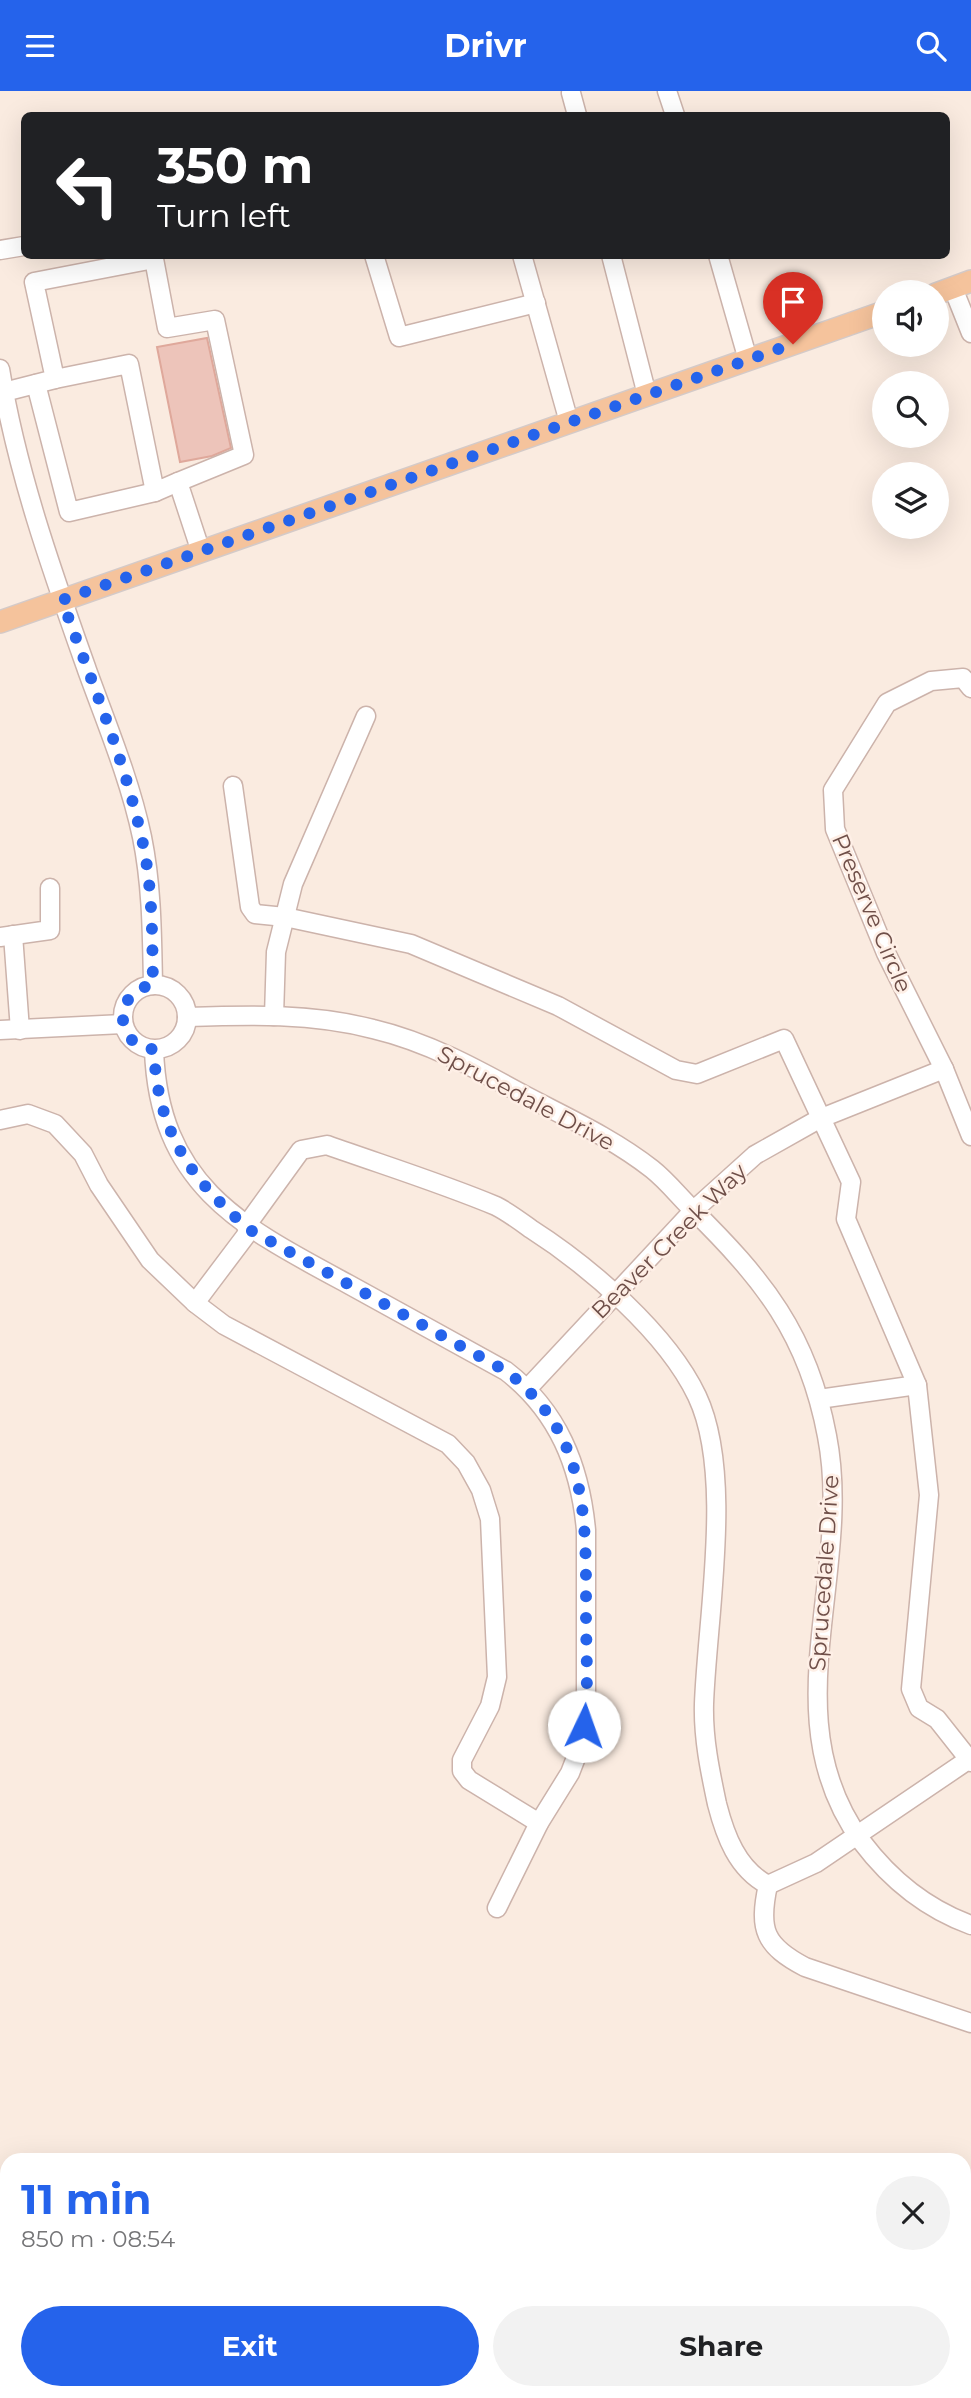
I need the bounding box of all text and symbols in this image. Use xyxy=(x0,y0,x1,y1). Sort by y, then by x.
text: Drivr xyxy=(444,26,527,65)
icon: menu xyxy=(21,27,59,65)
icon: search xyxy=(912,27,950,65)
text: 350 m xyxy=(157,136,313,195)
icon: left xyxy=(42,140,133,231)
text: Turn left xyxy=(157,196,291,235)
pin xyxy=(763,272,823,344)
map controls xyxy=(872,280,949,539)
button: sound xyxy=(872,280,949,357)
icon: arrive xyxy=(774,283,812,321)
button: search xyxy=(872,371,949,448)
button: layers xyxy=(872,462,949,539)
street label: Preserve Circle xyxy=(826,829,918,997)
street label: Sprucedale Drive xyxy=(433,1039,619,1157)
street label: Beaver Creek Way xyxy=(586,1157,753,1324)
street label: Sprucedale Drive xyxy=(803,1474,845,1672)
position arrow xyxy=(547,1689,621,1763)
text: 11 min xyxy=(21,2173,152,2225)
button: close xyxy=(876,2176,950,2250)
text: 850 m · 08:54 xyxy=(21,2225,175,2253)
button: Exit xyxy=(21,2306,479,2386)
button: Share xyxy=(493,2306,950,2386)

